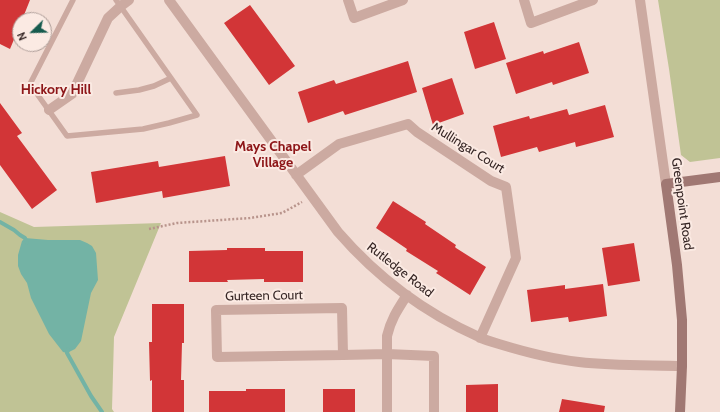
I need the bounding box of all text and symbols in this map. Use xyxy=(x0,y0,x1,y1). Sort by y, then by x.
north arrow xyxy=(12,12,52,52)
text: N xyxy=(14,30,30,43)
district label: Hickory Hill xyxy=(21,82,91,98)
street label: Mullingar Court xyxy=(429,119,507,177)
district label: Mays Chapel Village xyxy=(235,139,311,172)
street label: Greenpoint Road xyxy=(668,157,696,251)
street label: Rutledge Road xyxy=(364,239,436,301)
street label: Gurteen Court xyxy=(225,288,303,304)

